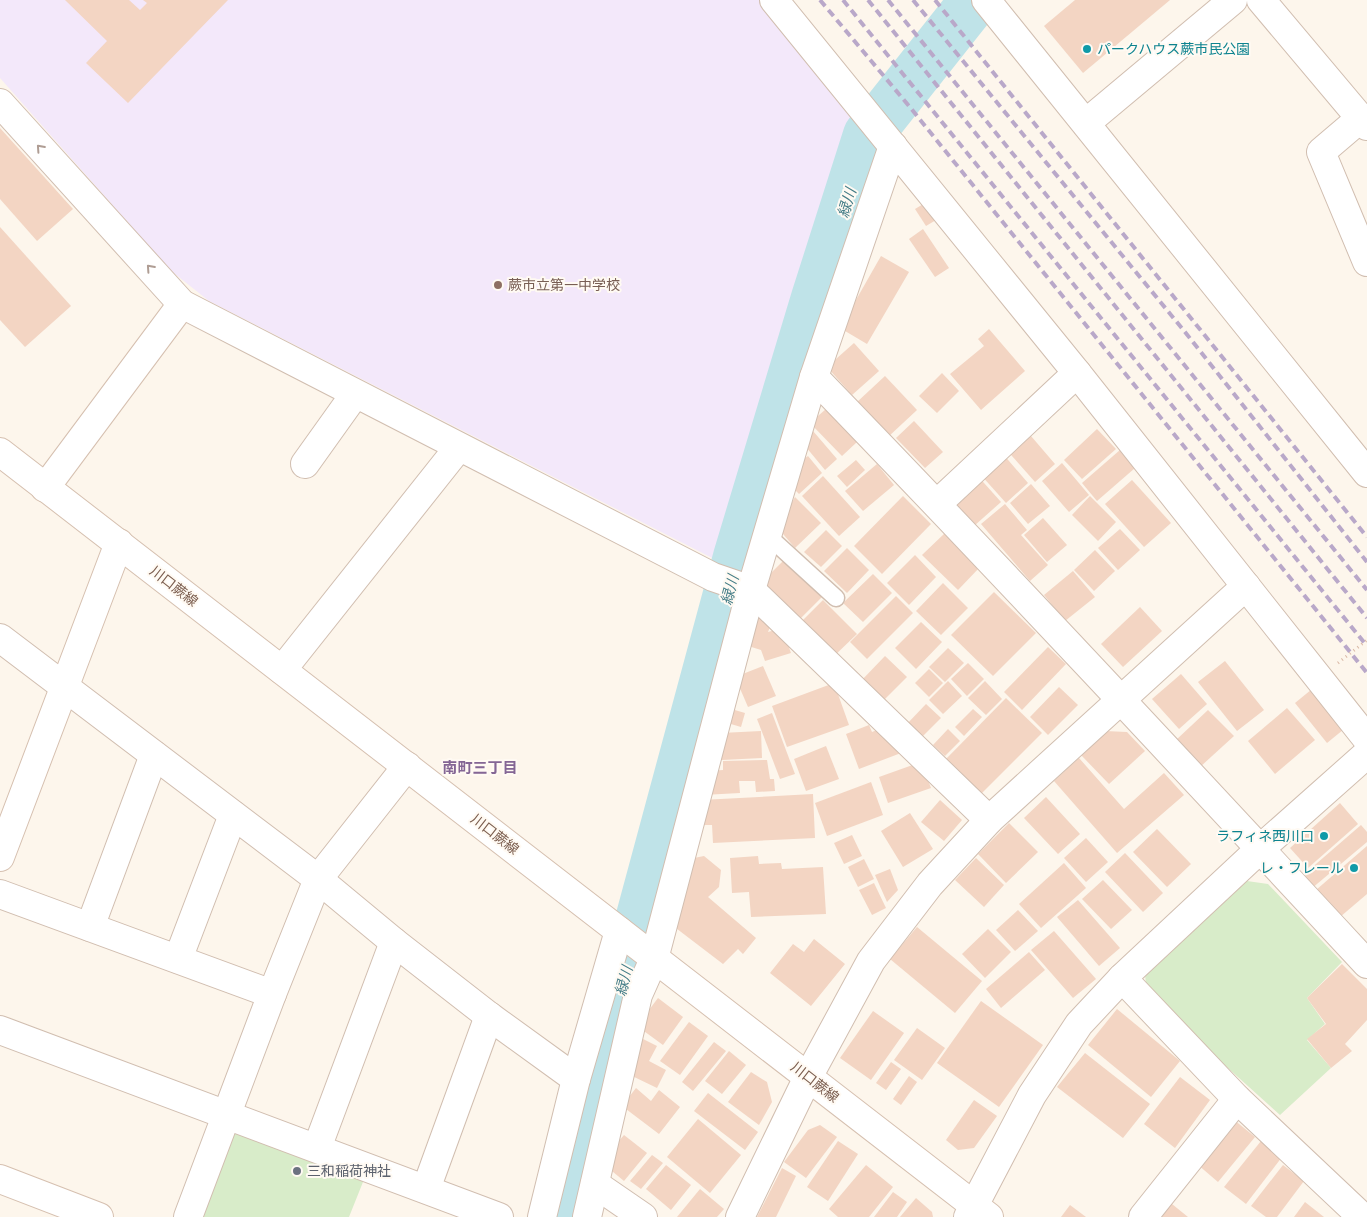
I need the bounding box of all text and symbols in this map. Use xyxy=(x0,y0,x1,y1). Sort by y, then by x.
place label: パークハウス蕨市民公園 xyxy=(1097,40,1250,58)
marker: パークハウス蕨市民公園 xyxy=(1081,43,1093,55)
one-way arrow xyxy=(37,144,46,153)
water label: 緑川 xyxy=(833,184,861,220)
one-way arrow xyxy=(147,264,156,273)
place label: 蕨市立第一中学校 xyxy=(508,276,620,294)
marker: 蕨市立第一中学校 xyxy=(492,279,504,291)
street label: 川口蕨線 xyxy=(146,562,202,610)
water label: 緑川 xyxy=(716,571,743,607)
district label: 南町三丁目 xyxy=(442,758,518,777)
street label: 川口蕨線 xyxy=(467,810,523,858)
place label: ラフィネ西川口 xyxy=(1216,827,1314,845)
marker: ラフィネ西川口 xyxy=(1318,830,1330,842)
place label: レ・フレール xyxy=(1260,859,1344,877)
marker: レ・フレール xyxy=(1348,862,1360,874)
water label: 緑川 xyxy=(610,962,637,998)
street label: 川口蕨線 xyxy=(787,1058,843,1106)
place label: 三和稲荷神社 xyxy=(307,1162,391,1180)
marker: 三和稲荷神社 xyxy=(291,1165,303,1177)

